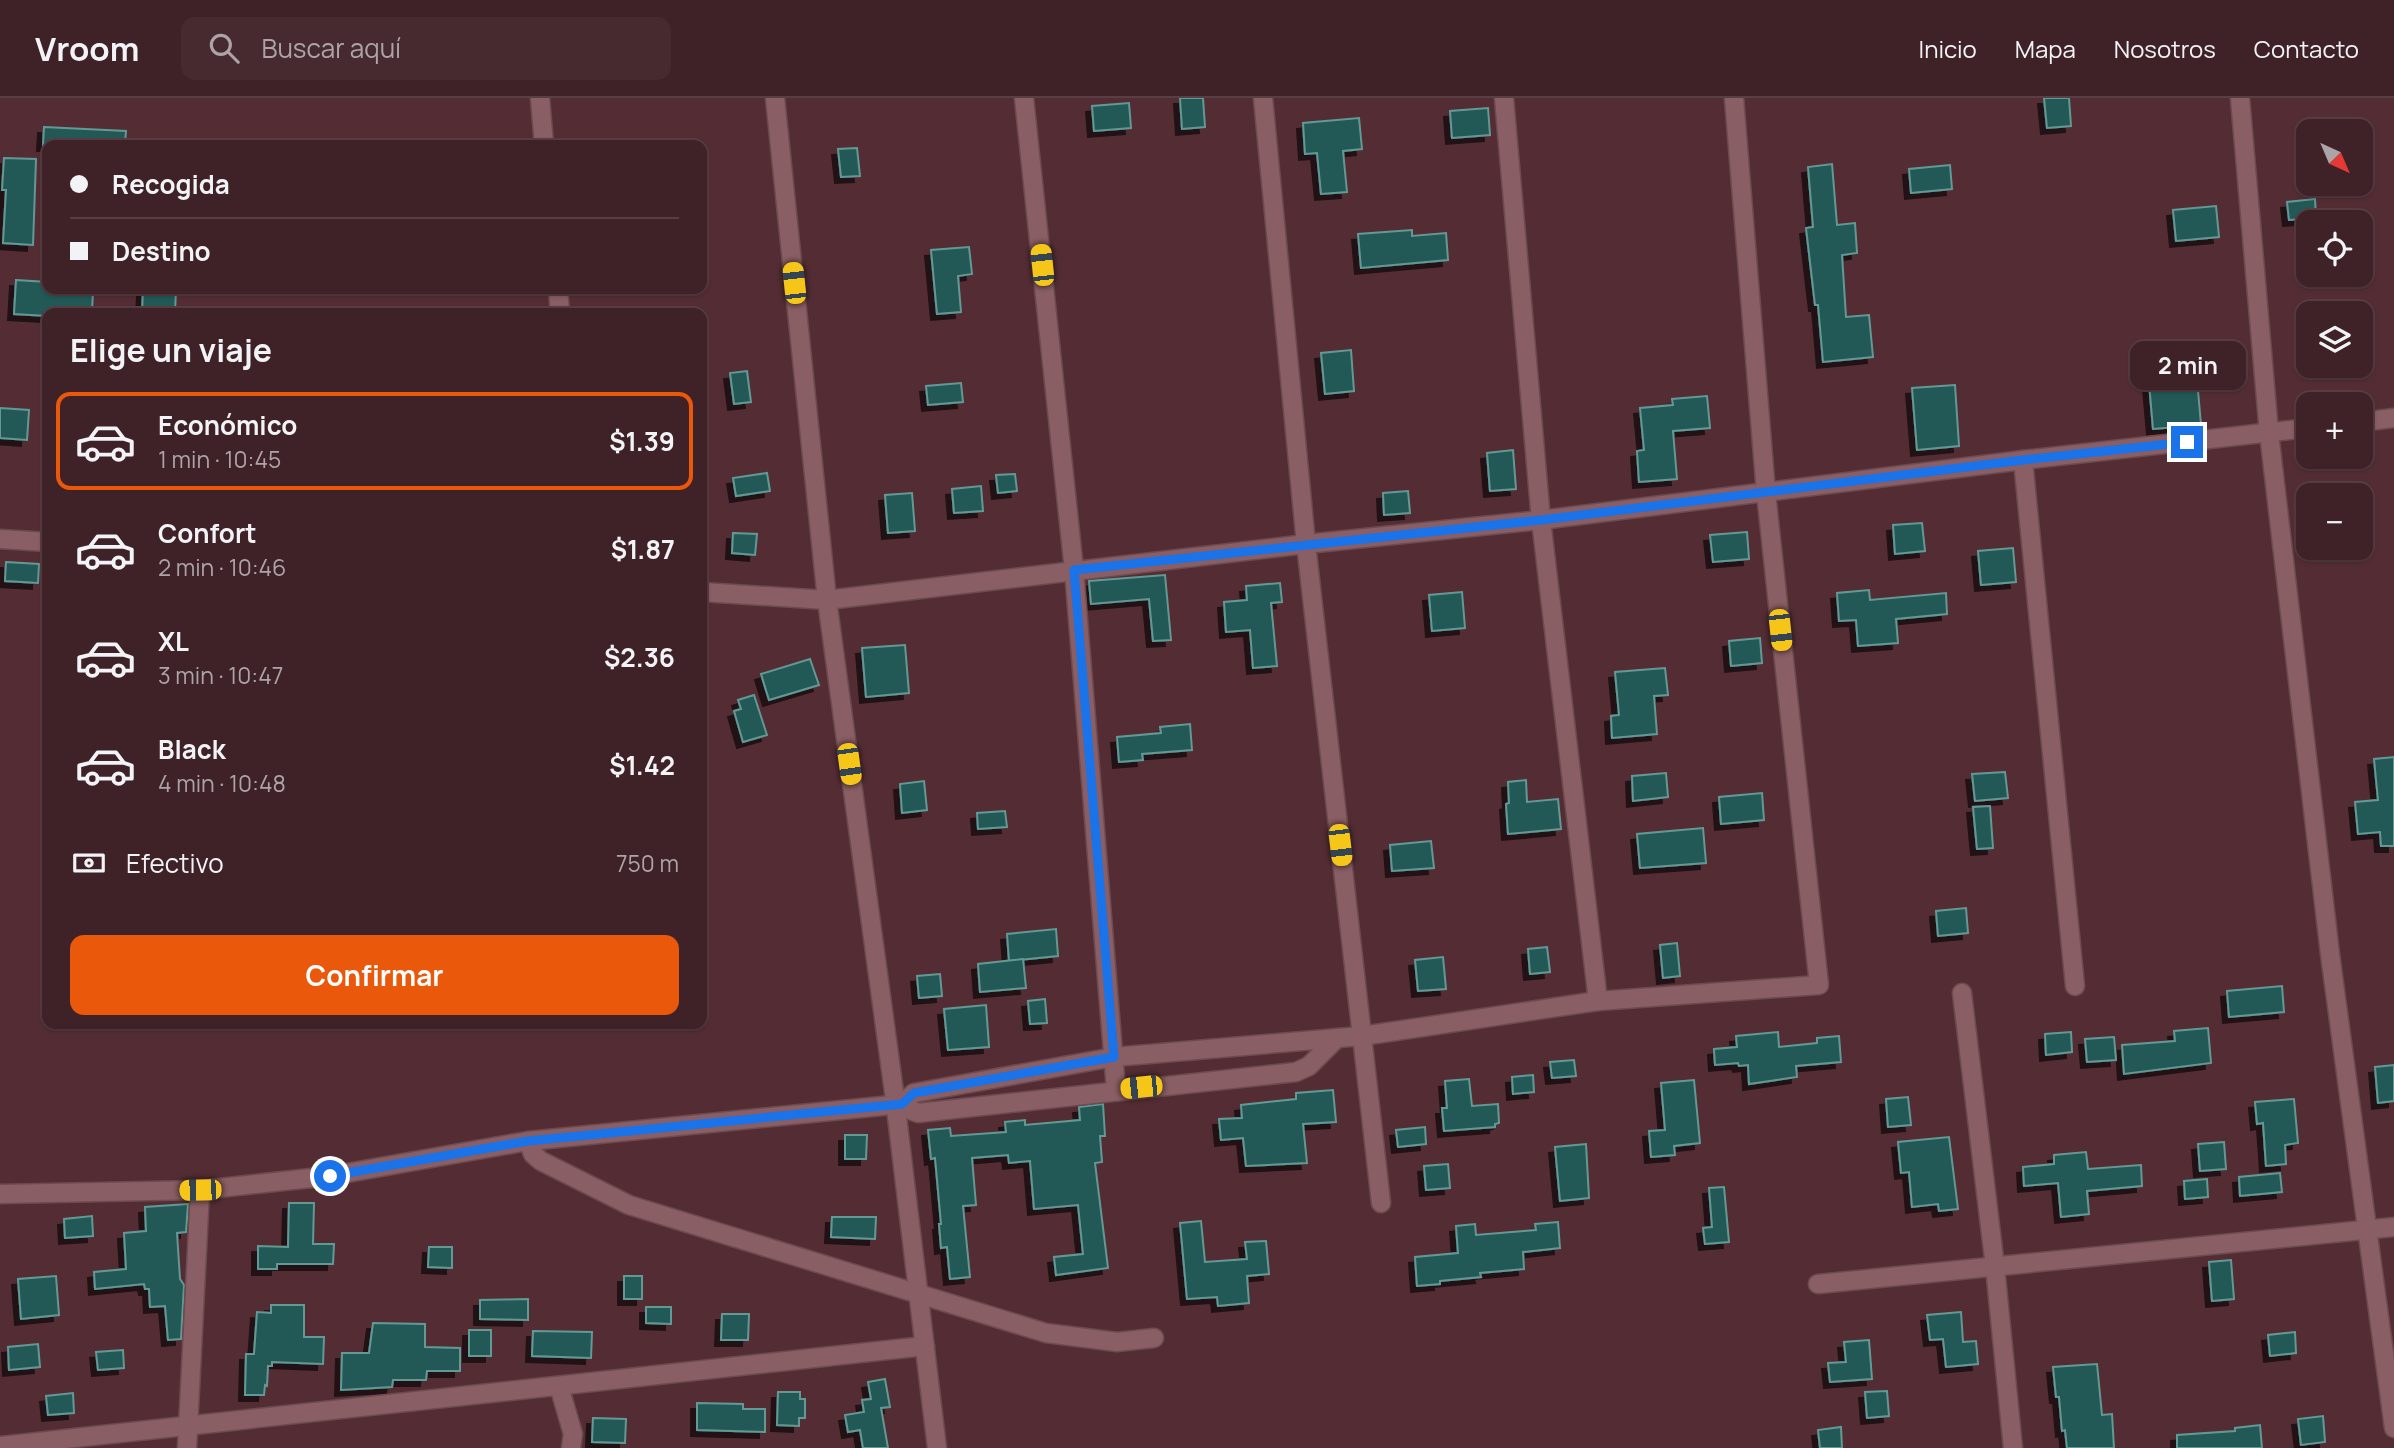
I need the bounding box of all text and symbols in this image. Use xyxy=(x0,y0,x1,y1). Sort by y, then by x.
search box xyxy=(181,17,671,80)
text: Vroom xyxy=(35,26,139,71)
icon: search xyxy=(205,29,243,67)
text: Buscar aquí xyxy=(261,30,401,66)
text: Inicio xyxy=(1919,32,1977,65)
text: Mapa xyxy=(2015,32,2076,65)
text: Nosotros xyxy=(2114,32,2216,65)
text: Contacto xyxy=(2254,32,2359,65)
north arrow xyxy=(2296,119,2373,196)
map controls xyxy=(2296,119,2373,560)
text: Recogida xyxy=(112,166,230,202)
button: locate xyxy=(2296,210,2373,287)
text: Destino xyxy=(112,233,211,269)
car xyxy=(1030,243,1055,287)
car xyxy=(782,261,807,305)
button: layers xyxy=(2296,301,2373,378)
text: Elige un viaje xyxy=(70,328,272,372)
callout: 2 min xyxy=(2129,341,2245,390)
text: 2 min xyxy=(2158,349,2218,381)
button: + xyxy=(2296,392,2373,469)
text: Económico xyxy=(158,407,297,443)
icon: car xyxy=(74,410,137,473)
text: $1.39 xyxy=(609,423,675,459)
route end xyxy=(2171,426,2203,458)
text: 1 min · 10:45 xyxy=(158,443,281,475)
button: − xyxy=(2296,483,2373,560)
text: Confort xyxy=(158,515,257,551)
icon: car xyxy=(74,518,137,581)
text: $1.87 xyxy=(611,531,675,567)
text: 2 min · 10:46 xyxy=(158,551,286,583)
car xyxy=(1768,608,1793,652)
text: XL xyxy=(158,623,189,659)
icon: car xyxy=(74,626,137,689)
text: $2.36 xyxy=(604,639,675,675)
text: 3 min · 10:47 xyxy=(158,659,283,691)
text: Black xyxy=(158,731,226,767)
icon: car xyxy=(74,734,137,797)
car xyxy=(836,742,863,786)
text: $1.42 xyxy=(609,747,675,783)
text: 4 min · 10:48 xyxy=(158,767,286,799)
car xyxy=(1328,823,1353,867)
icon: cash xyxy=(70,844,108,882)
text: Efectivo xyxy=(126,845,224,881)
text: 750 m xyxy=(616,847,679,879)
button: Confirmar xyxy=(70,935,679,1015)
car xyxy=(1120,1074,1163,1100)
route start xyxy=(314,1160,346,1192)
car xyxy=(179,1179,222,1201)

